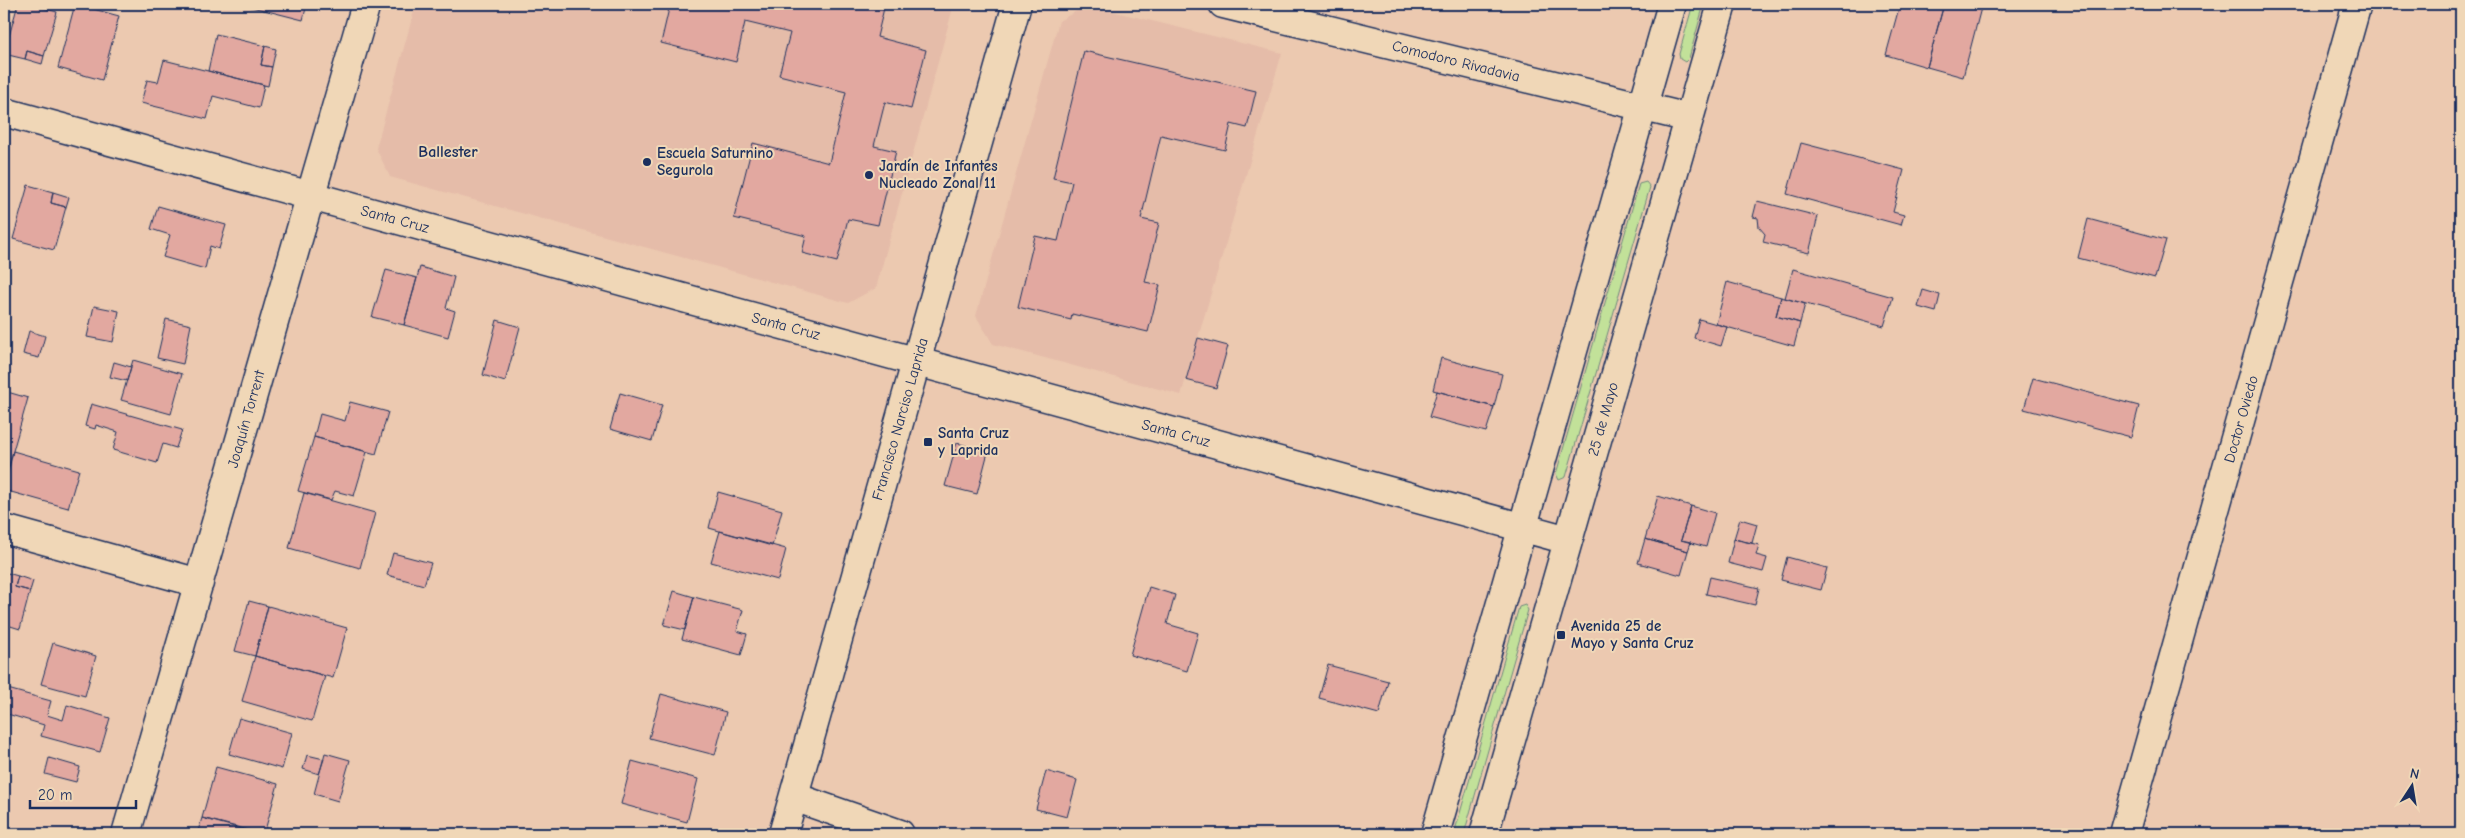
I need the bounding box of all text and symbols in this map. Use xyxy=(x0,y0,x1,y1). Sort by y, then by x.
street label: Comodoro Rivadavia xyxy=(1390,36,1522,86)
district label: Ballester xyxy=(418,143,478,161)
place label: Escuela Saturnino Segurola xyxy=(657,144,773,179)
marker: Escuela Saturnino Segurola xyxy=(641,156,653,168)
place label: Jardín de Infantes Nucleado Zonal 11 xyxy=(879,157,998,192)
marker: Jardín de Infantes Nucleado Zonal 11 xyxy=(863,169,875,181)
street label: Santa Cruz xyxy=(359,201,432,237)
street label: Santa Cruz xyxy=(750,308,823,344)
street label: Francisco Narciso Laprida xyxy=(868,336,932,502)
street label: Joaquín Torrent xyxy=(223,367,269,470)
street label: Doctor Oviedo xyxy=(2220,373,2262,465)
street label: 25 de Mayo xyxy=(1584,380,1622,458)
street label: Santa Cruz xyxy=(1140,415,1213,451)
place label: Santa Cruz y Laprida xyxy=(938,424,1009,459)
marker: Santa Cruz y Laprida xyxy=(922,436,934,448)
place label: Avenida 25 de Mayo y Santa Cruz xyxy=(1571,617,1694,652)
marker: Avenida 25 de Mayo y Santa Cruz xyxy=(1555,629,1567,641)
north arrow xyxy=(2388,760,2438,810)
text: N xyxy=(2408,765,2421,783)
scale bar xyxy=(30,778,136,810)
text: 20 m xyxy=(38,786,72,804)

